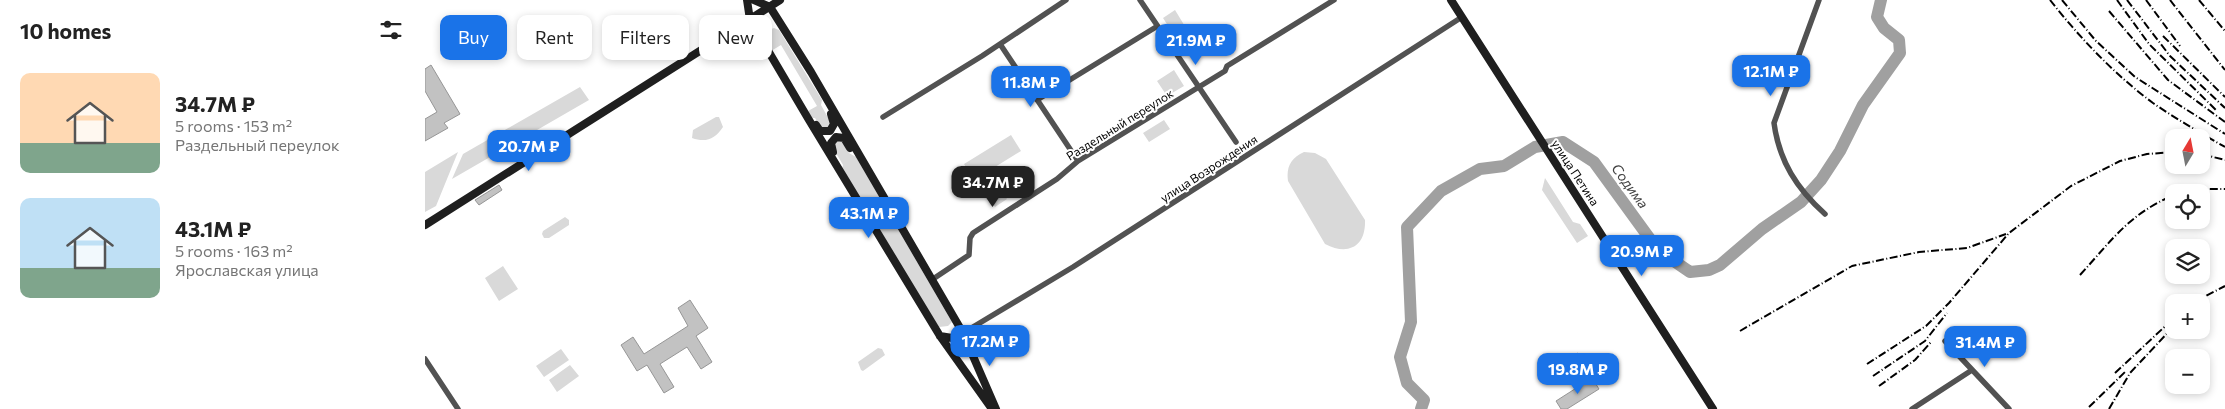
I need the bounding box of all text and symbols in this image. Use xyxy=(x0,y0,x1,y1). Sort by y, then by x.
chip: Buy xyxy=(440,15,507,60)
chip: Rent xyxy=(517,15,592,60)
chip: Filters xyxy=(602,15,689,60)
chip: New xyxy=(699,15,772,60)
icon: filters xyxy=(377,16,405,44)
text: 10 homes xyxy=(20,18,111,43)
pin: 21.9M ₽ xyxy=(1150,23,1242,66)
text: 21.9M ₽ xyxy=(1166,30,1226,49)
pin: 12.1M ₽ xyxy=(1725,54,1817,97)
text: 12.1M ₽ xyxy=(1743,61,1799,80)
pin: 11.8M ₽ xyxy=(985,66,1077,108)
text: 11.8M ₽ xyxy=(1002,72,1060,91)
street label: Раздельный переулок xyxy=(1063,85,1176,163)
text: 34.7M ₽ xyxy=(175,91,255,116)
icon: home xyxy=(60,93,120,153)
text: 5 rooms · 153 m² xyxy=(175,116,292,135)
north arrow xyxy=(2165,129,2210,174)
map controls xyxy=(2165,129,2210,394)
pin: 20.7M ₽ xyxy=(483,130,575,172)
street label: улица Возрождения xyxy=(1157,132,1260,205)
text: Раздельный переулок xyxy=(175,135,340,154)
text: 20.7M ₽ xyxy=(498,136,560,155)
street label: улица Петина xyxy=(1549,137,1602,208)
water label: Содима xyxy=(1608,160,1652,211)
pin: 34.7M ₽ xyxy=(947,166,1039,208)
text: 34.7M ₽ xyxy=(963,172,1023,191)
button: locate xyxy=(2165,184,2210,229)
pin: 43.1M ₽ xyxy=(823,196,915,239)
text: 43.1M ₽ xyxy=(840,203,898,222)
text: 43.1M ₽ xyxy=(175,216,251,241)
icon: home xyxy=(60,218,120,278)
pin: 20.9M ₽ xyxy=(1596,234,1688,277)
button: layers xyxy=(2165,239,2210,284)
text: 5 rooms · 163 m² xyxy=(175,241,293,260)
text: 20.9M ₽ xyxy=(1611,241,1673,260)
text: Ярославская улица xyxy=(175,260,319,279)
button: + xyxy=(2165,294,2210,339)
pin: 17.2M ₽ xyxy=(944,324,1036,367)
pin: 31.4M ₽ xyxy=(1939,326,2031,368)
text: 17.2M ₽ xyxy=(961,331,1019,350)
text: 31.4M ₽ xyxy=(1955,332,2015,351)
button: − xyxy=(2165,349,2210,394)
pin: 19.8M ₽ xyxy=(1532,352,1624,395)
text: 19.8M ₽ xyxy=(1548,359,1608,378)

